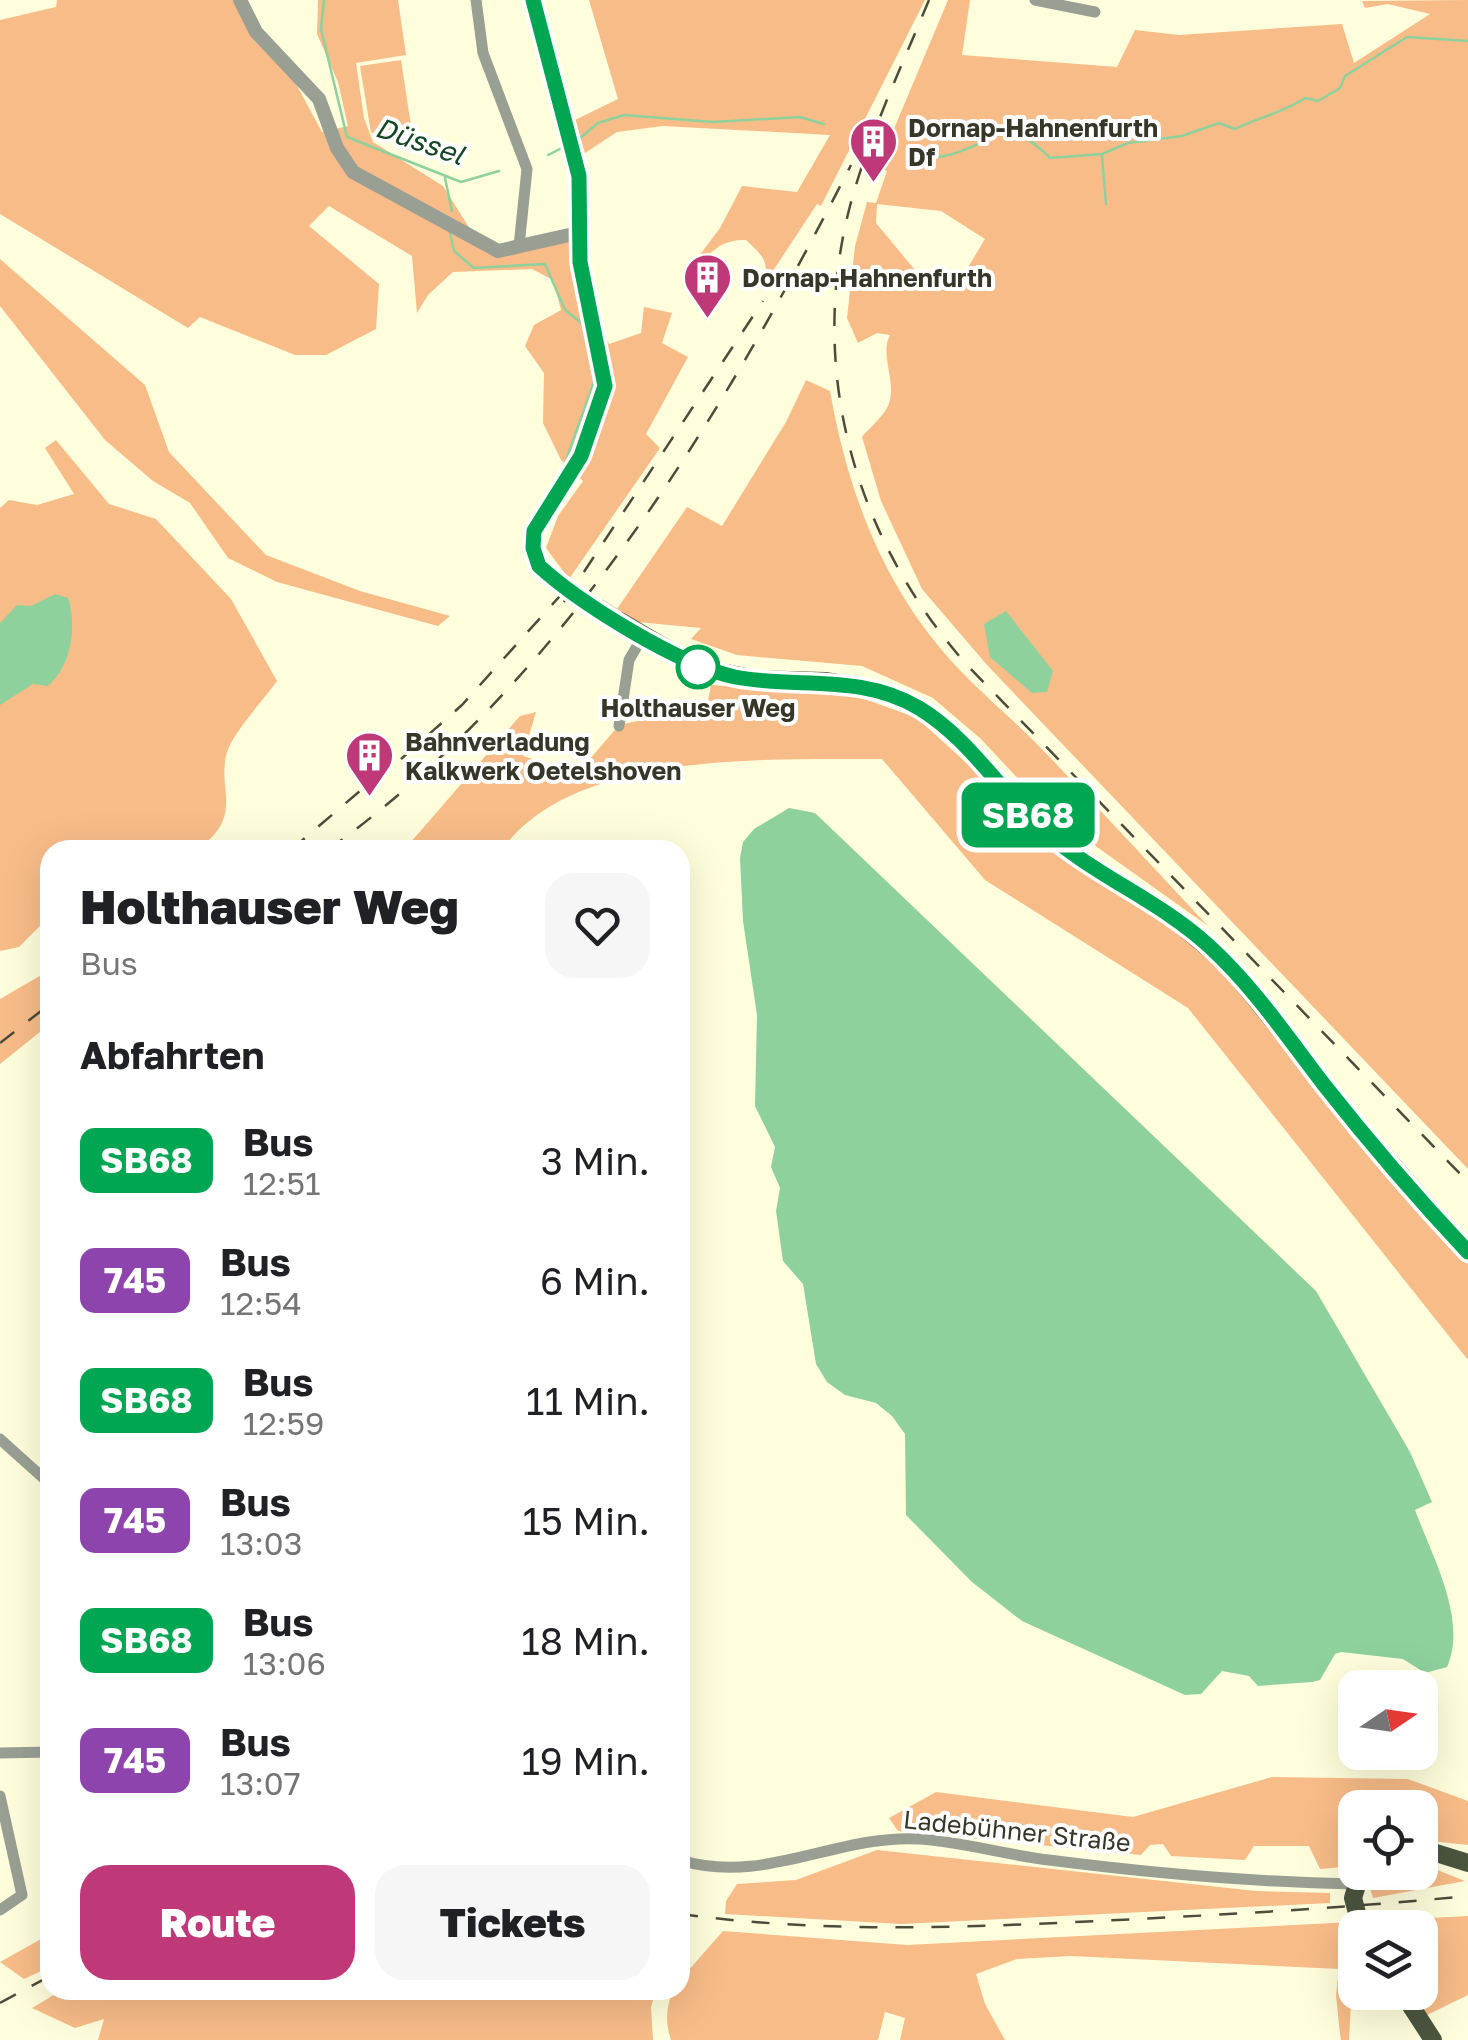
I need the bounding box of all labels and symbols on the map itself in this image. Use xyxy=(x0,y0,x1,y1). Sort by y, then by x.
water label: Düssel xyxy=(372,110,470,171)
place label: Dornap-Hahnenfurth Df xyxy=(908,112,1158,172)
building icon: Dornap-Hahnenfurth Df xyxy=(847,116,899,184)
building icon: Dornap-Hahnenfurth xyxy=(681,252,733,320)
place label: Dornap-Hahnenfurth xyxy=(742,262,992,293)
marker: Holthauser Weg xyxy=(677,646,719,688)
place label: Holthauser Weg xyxy=(600,692,796,723)
place label: Bahnverladung Kalkwerk Oetelshoven xyxy=(405,726,681,786)
building icon: Bahnverladung Kalkwerk Oetelshoven xyxy=(344,730,396,798)
line badge: SB68 xyxy=(958,782,1098,848)
north arrow xyxy=(1338,1670,1438,1770)
street label: Ladebühner Straße xyxy=(902,1803,1132,1858)

